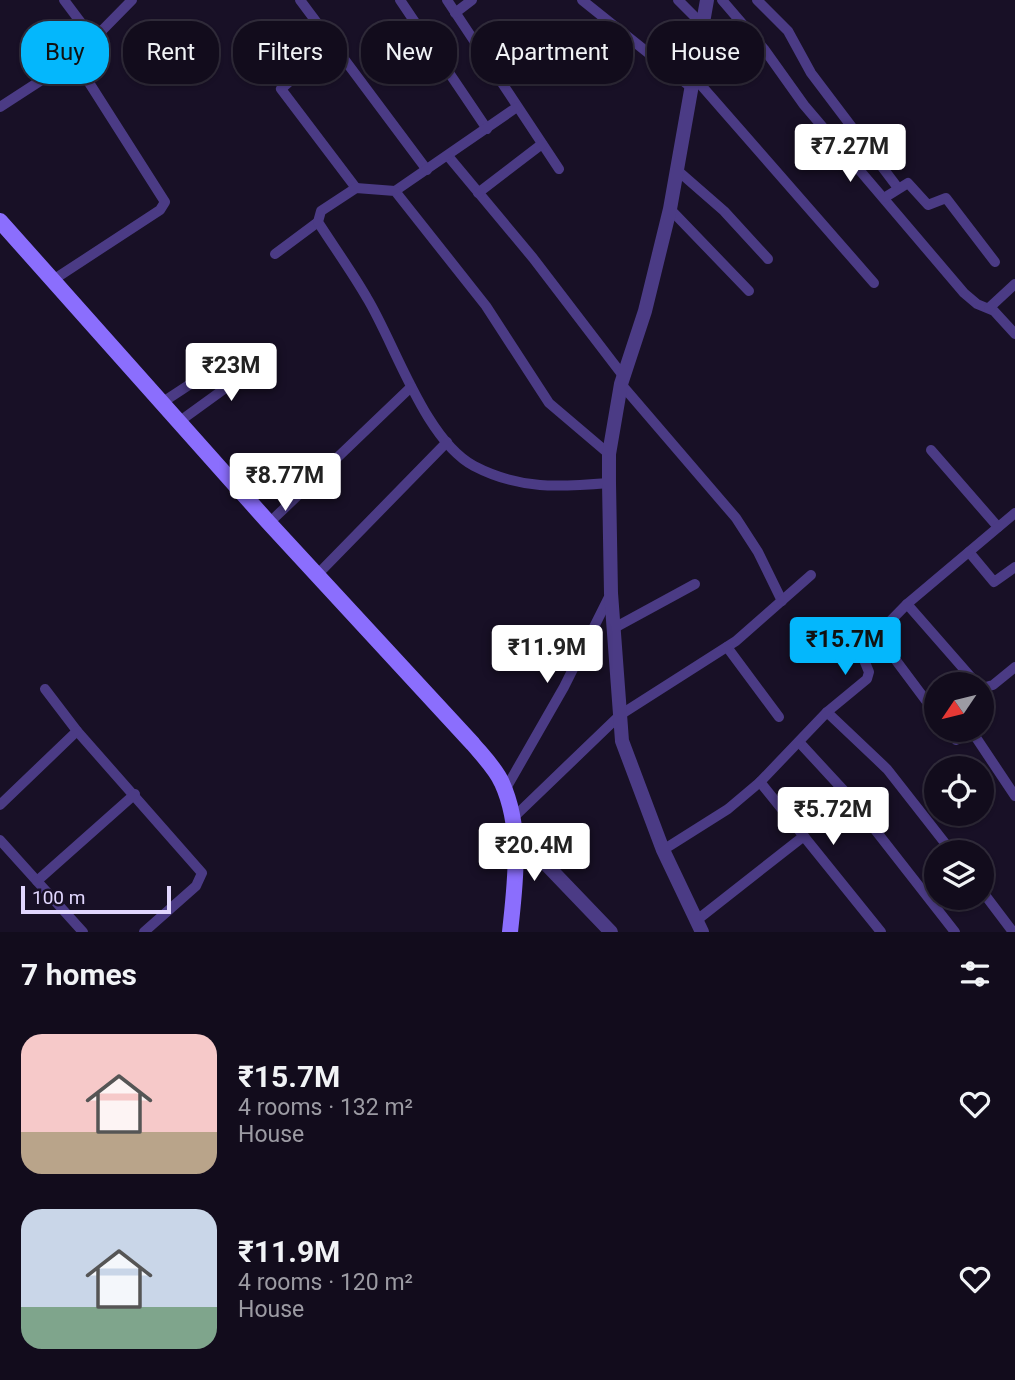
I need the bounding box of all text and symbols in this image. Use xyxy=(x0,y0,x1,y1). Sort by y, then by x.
chip: Buy xyxy=(21,21,109,84)
chip: Rent xyxy=(123,21,219,84)
chip: Filters xyxy=(233,21,347,84)
chip: New xyxy=(361,21,457,84)
chip: Apartment xyxy=(471,21,633,84)
chip: House xyxy=(647,21,764,84)
pin: ₹7.27M xyxy=(793,124,907,184)
text: ₹7.27M xyxy=(811,133,889,160)
pin: ₹23M xyxy=(190,344,272,403)
text: ₹23M xyxy=(202,352,260,379)
pin: ₹8.77M xyxy=(228,454,342,513)
text: ₹8.77M xyxy=(246,462,324,489)
pin: ₹15.7M xyxy=(788,618,902,677)
pin: ₹11.9M xyxy=(490,626,604,685)
text: ₹15.7M xyxy=(806,626,884,653)
text: ₹11.9M xyxy=(508,634,586,661)
north arrow xyxy=(924,672,994,742)
map controls xyxy=(924,672,994,910)
button: locate xyxy=(924,756,994,826)
pin: ₹5.72M xyxy=(776,788,890,847)
text: ₹5.72M xyxy=(794,796,872,823)
pin: ₹20.4M xyxy=(477,824,591,883)
text: ₹20.4M xyxy=(495,832,573,859)
button: layers xyxy=(924,840,994,910)
scale bar xyxy=(21,883,172,915)
text: 100 m xyxy=(32,886,85,909)
icon: filters xyxy=(956,955,994,993)
text: 7 homes xyxy=(21,957,137,992)
text: ₹15.7M xyxy=(238,1059,340,1094)
icon: home xyxy=(77,1062,161,1146)
icon: heart xyxy=(956,1085,994,1123)
text: 4 rooms · 132 m² xyxy=(238,1094,413,1121)
text: House xyxy=(238,1121,304,1148)
text: ₹11.9M xyxy=(238,1234,340,1269)
icon: home xyxy=(77,1237,161,1321)
icon: heart xyxy=(956,1260,994,1298)
text: 4 rooms · 120 m² xyxy=(238,1269,413,1296)
text: House xyxy=(238,1296,304,1323)

